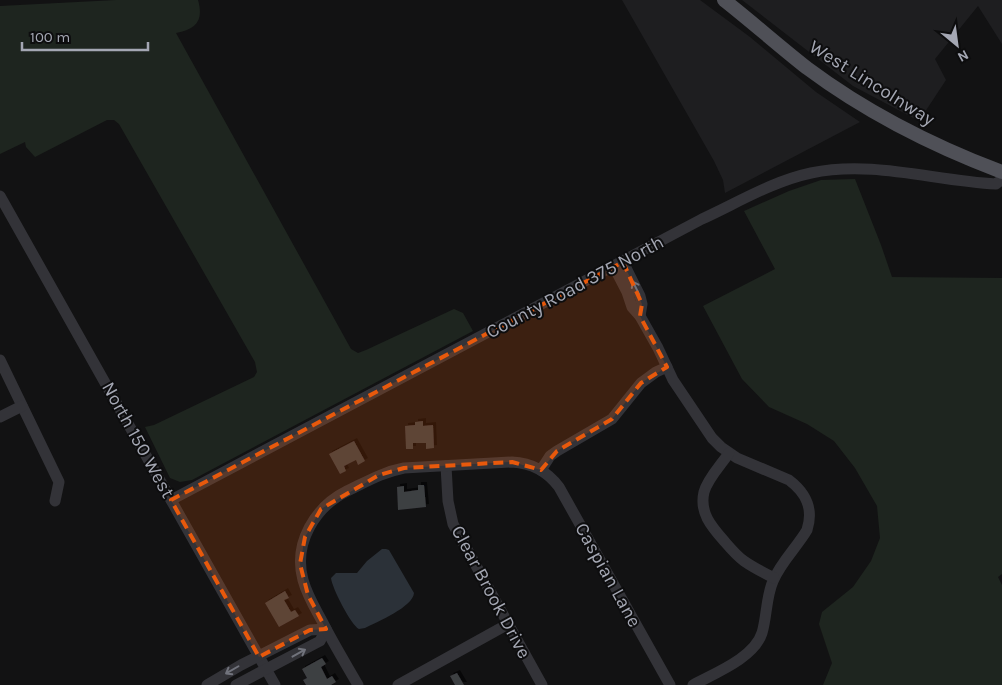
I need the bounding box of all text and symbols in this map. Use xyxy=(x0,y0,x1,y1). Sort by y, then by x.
scale bar xyxy=(22,20,149,52)
north arrow xyxy=(932,20,982,70)
text: 100 m xyxy=(30,28,70,46)
street label: West Lincolnway xyxy=(805,36,939,131)
text: N xyxy=(955,46,972,66)
street label: County Road 375 North xyxy=(482,231,668,343)
one-way arrow xyxy=(631,281,640,296)
street label: North 150 West xyxy=(97,378,179,502)
street label: Caspian Lane xyxy=(570,519,646,631)
street label: Clear Brook Drive xyxy=(447,522,535,662)
one-way arrow xyxy=(292,647,306,657)
one-way arrow xyxy=(226,666,240,676)

